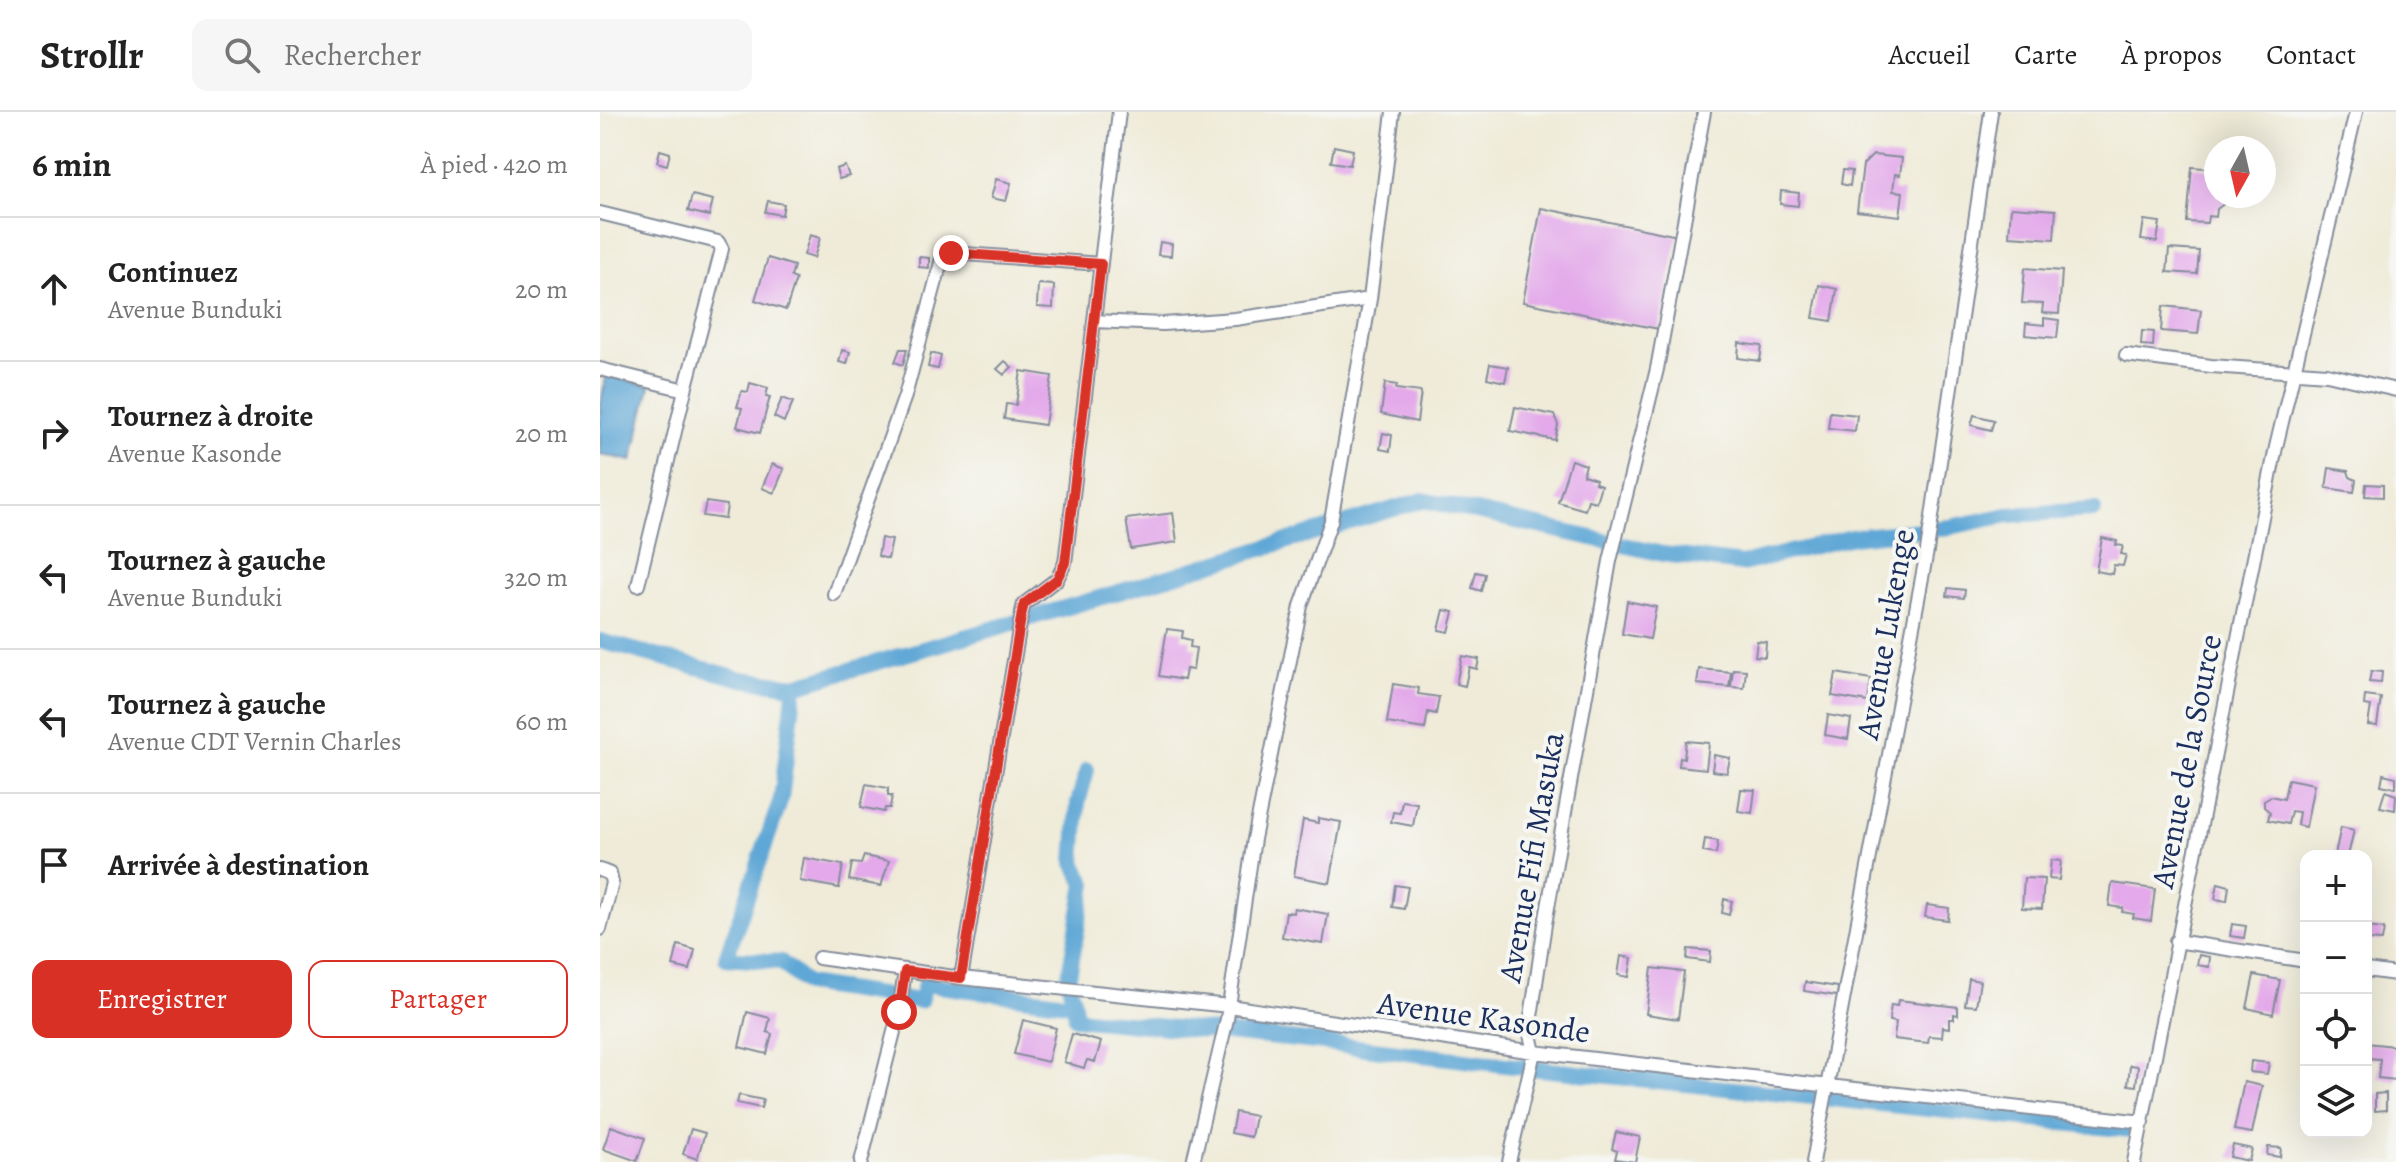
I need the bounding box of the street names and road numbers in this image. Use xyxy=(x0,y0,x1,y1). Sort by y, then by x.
street label: Avenue Lukenge xyxy=(1845,525,1925,744)
street label: Avenue de la Source xyxy=(2140,630,2232,893)
street label: Avenue Fifi Masuka xyxy=(1487,728,1575,987)
street label: Avenue Kasonde xyxy=(1374,980,1593,1054)

